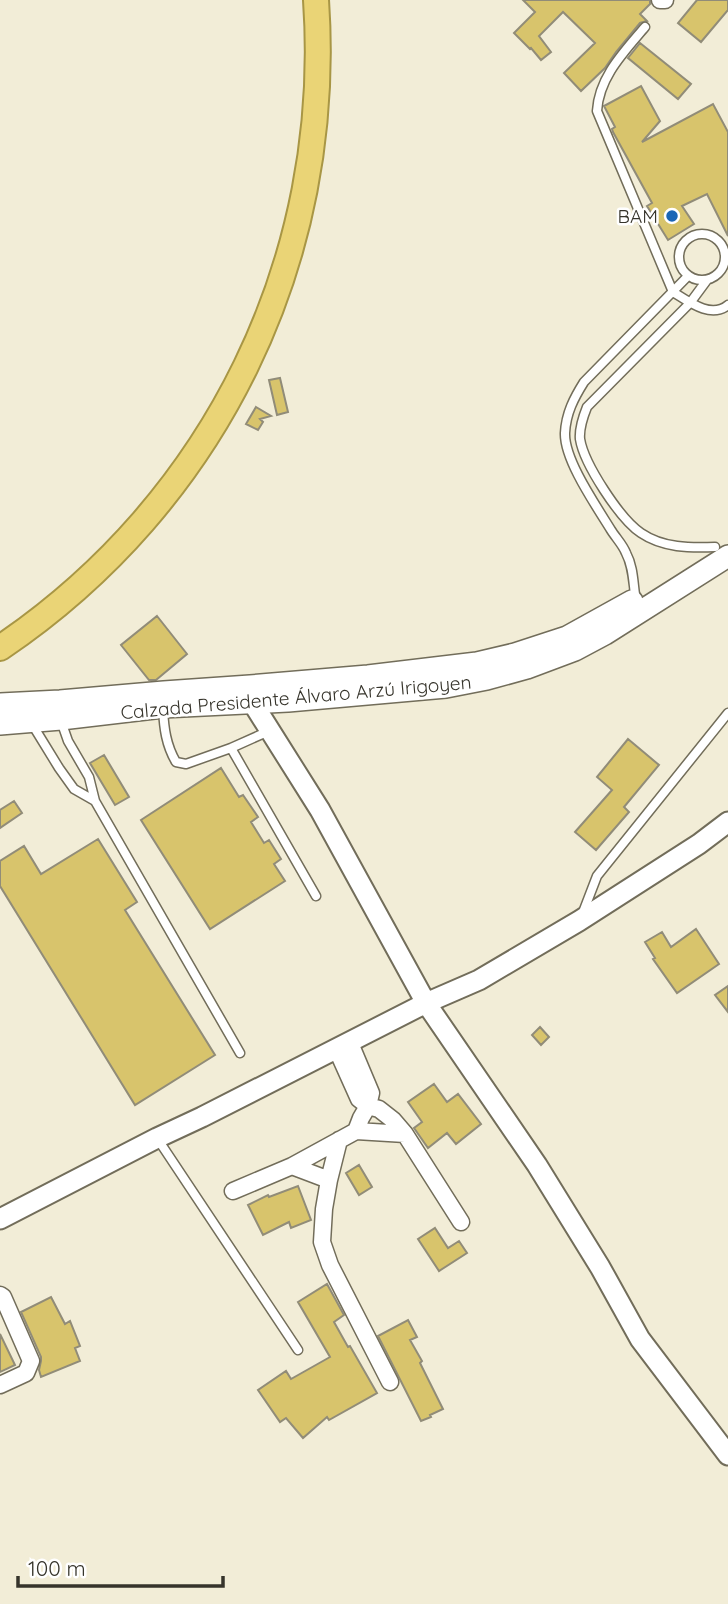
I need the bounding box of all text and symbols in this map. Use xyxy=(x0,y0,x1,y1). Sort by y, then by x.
place label: BAM xyxy=(618,204,658,228)
marker: BAM xyxy=(664,208,680,224)
street label: Calzada Presidente Álvaro Arzú Irigoyen xyxy=(120,670,472,724)
scale bar xyxy=(18,1544,222,1588)
text: 100 m xyxy=(28,1555,86,1581)

